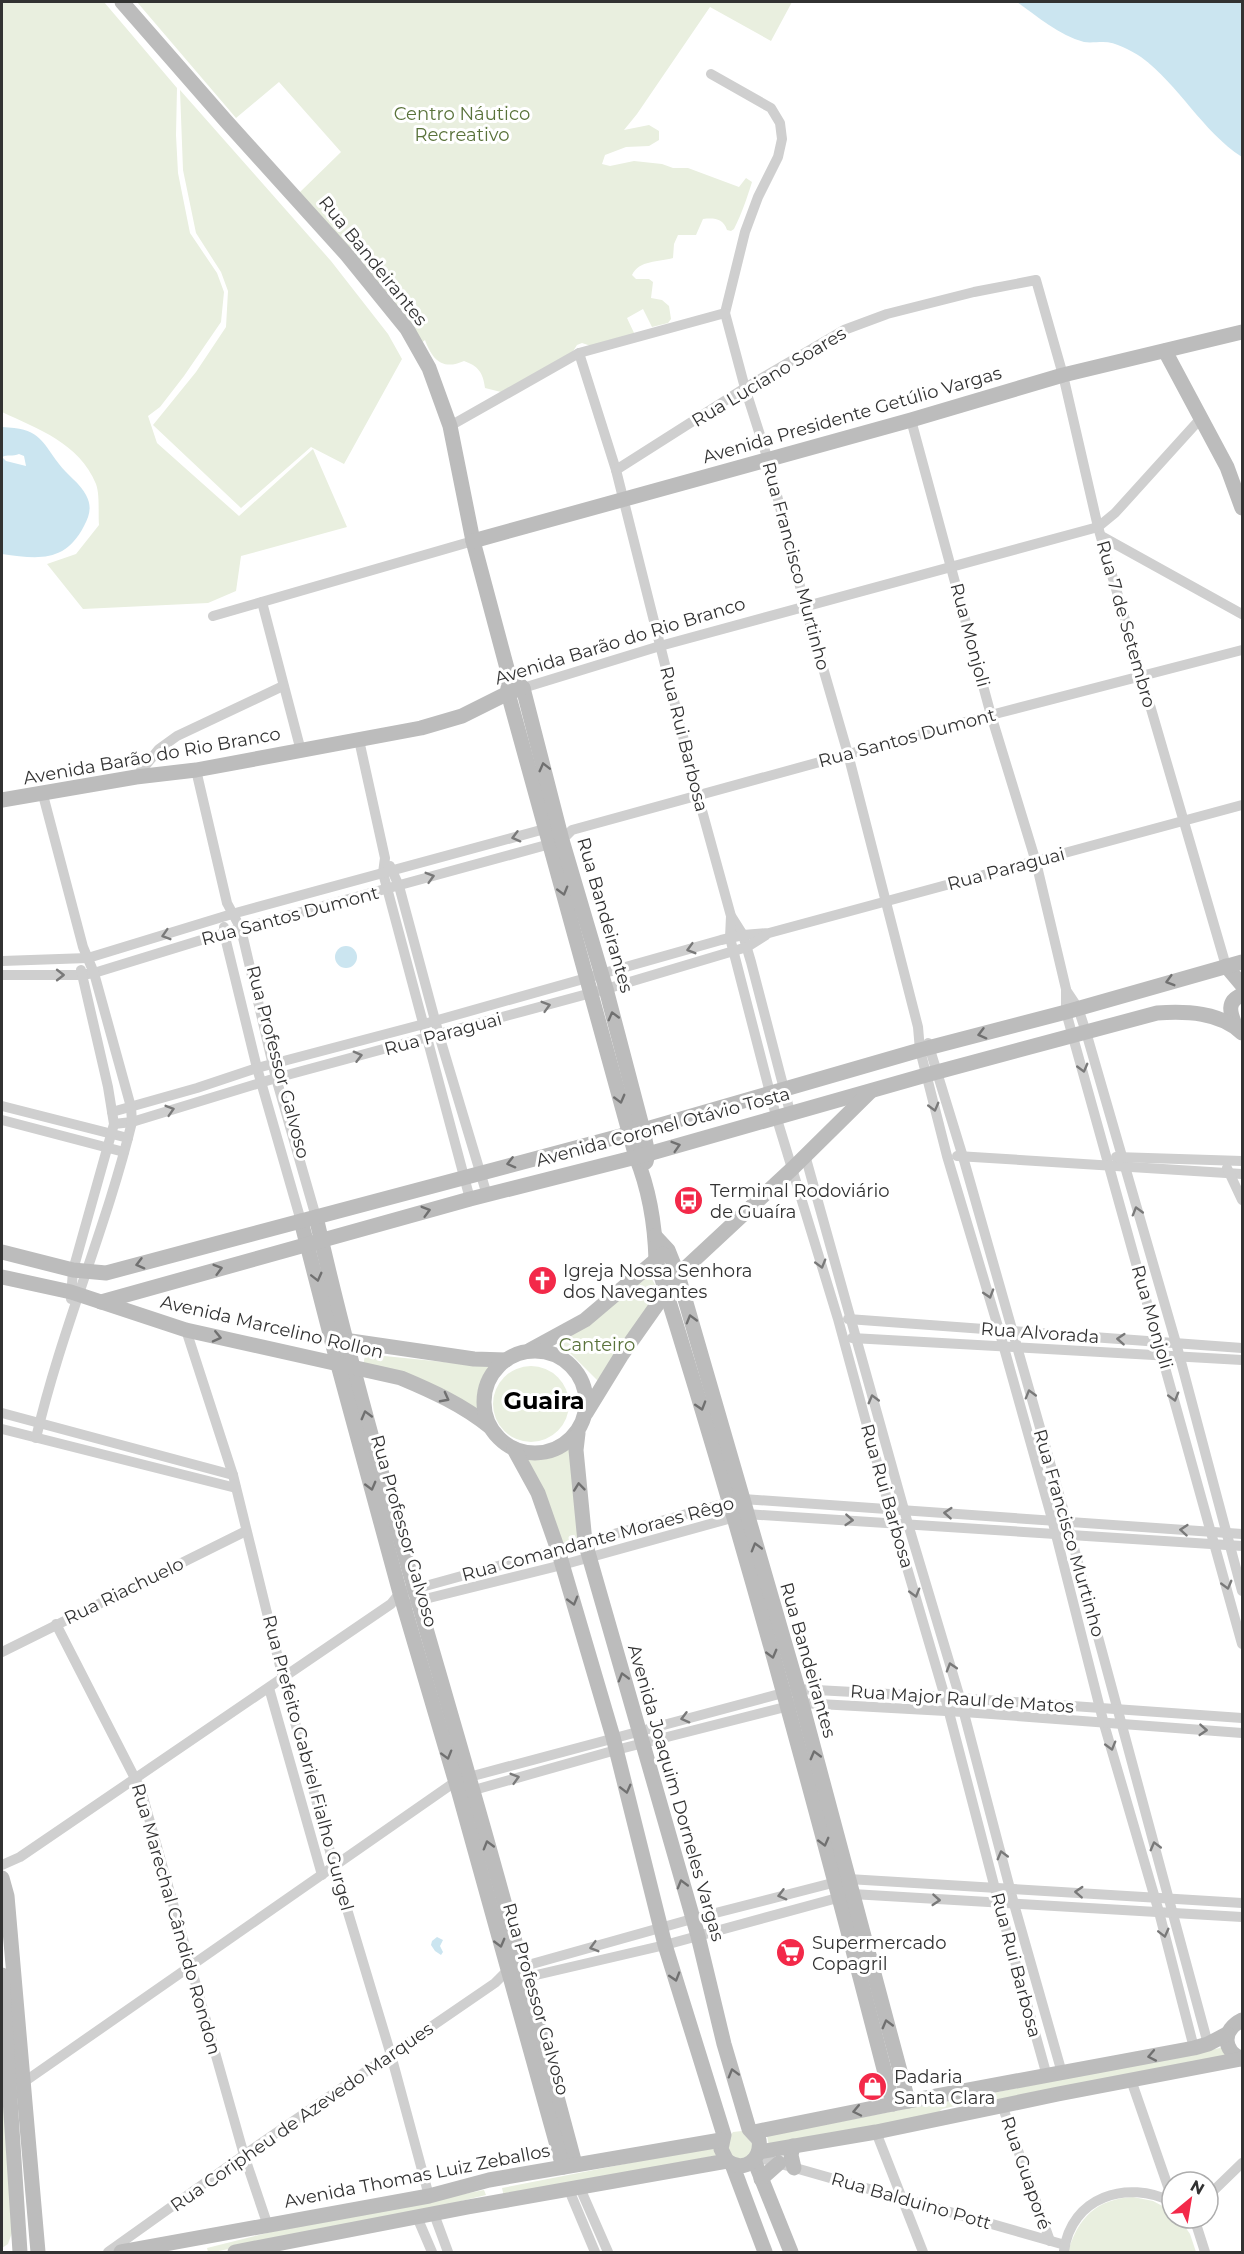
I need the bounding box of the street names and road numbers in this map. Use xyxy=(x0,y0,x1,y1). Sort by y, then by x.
street label: Rua Bandeirantes xyxy=(314,192,432,331)
street label: Rua Luciano Soares xyxy=(688,322,850,432)
street label: Avenida Presidente Getúlio Vargas xyxy=(700,362,1004,468)
street label: Rua Francisco Murtinho xyxy=(758,459,834,673)
street label: Rua 7 de Setembro xyxy=(1092,538,1160,710)
street label: Rua Monjoli xyxy=(946,580,994,690)
street label: Avenida Barão do Rio Branco xyxy=(492,592,748,690)
street label: Rua Rui Barbosa xyxy=(655,664,713,814)
street label: Rua Santos Dumont xyxy=(816,704,998,772)
street label: Avenida Barão do Rio Branco xyxy=(22,723,282,789)
street label: Rua Bandeirantes xyxy=(572,835,638,995)
street label: Rua Paraguai xyxy=(945,843,1067,895)
street label: Rua Santos Dumont xyxy=(199,882,381,950)
street label: Rua Professor Galvoso xyxy=(242,963,314,1161)
street label: Rua Paraguai xyxy=(382,1008,504,1060)
street label: Avenida Coronel Otávio Tosta xyxy=(534,1082,792,1172)
street label: Rua Monjoli xyxy=(1127,1263,1177,1371)
street label: Avenida Marcelino Rollon xyxy=(158,1291,386,1363)
street label: Rua Alvorada xyxy=(980,1318,1100,1348)
street label: Rua Rui Barbosa xyxy=(856,1421,918,1571)
street label: Rua Francisco Murtinho xyxy=(1029,1427,1109,1639)
street label: Rua Professor Galvoso xyxy=(366,1432,442,1630)
street label: Rua Comandante Moraes Rêgo xyxy=(459,1492,737,1586)
street label: Rua Riachuelo xyxy=(61,1553,187,1629)
street label: Rua Bandeirantes xyxy=(775,1580,841,1740)
street label: Rua Prefeito Gabriel Fialho Gurgel xyxy=(258,1613,358,1913)
street label: Avenida Joaquim Dorneles Vargas xyxy=(623,1642,729,1944)
street label: Rua Major Raul de Matos xyxy=(849,1680,1075,1718)
street label: Rua Marechal Cândido Rondon xyxy=(127,1781,225,2057)
street label: Rua Rui Barbosa xyxy=(986,1890,1046,2040)
street label: Rua Professor Galvoso xyxy=(498,1900,574,2098)
street label: Rua Coripheu de Azevedo Marques xyxy=(166,2017,438,2217)
street label: Rua Guaporé xyxy=(996,2113,1056,2233)
street label: Avenida Thomas Luiz Zeballos xyxy=(282,2139,552,2213)
street label: Rua Balduino Pott xyxy=(829,2168,993,2234)

